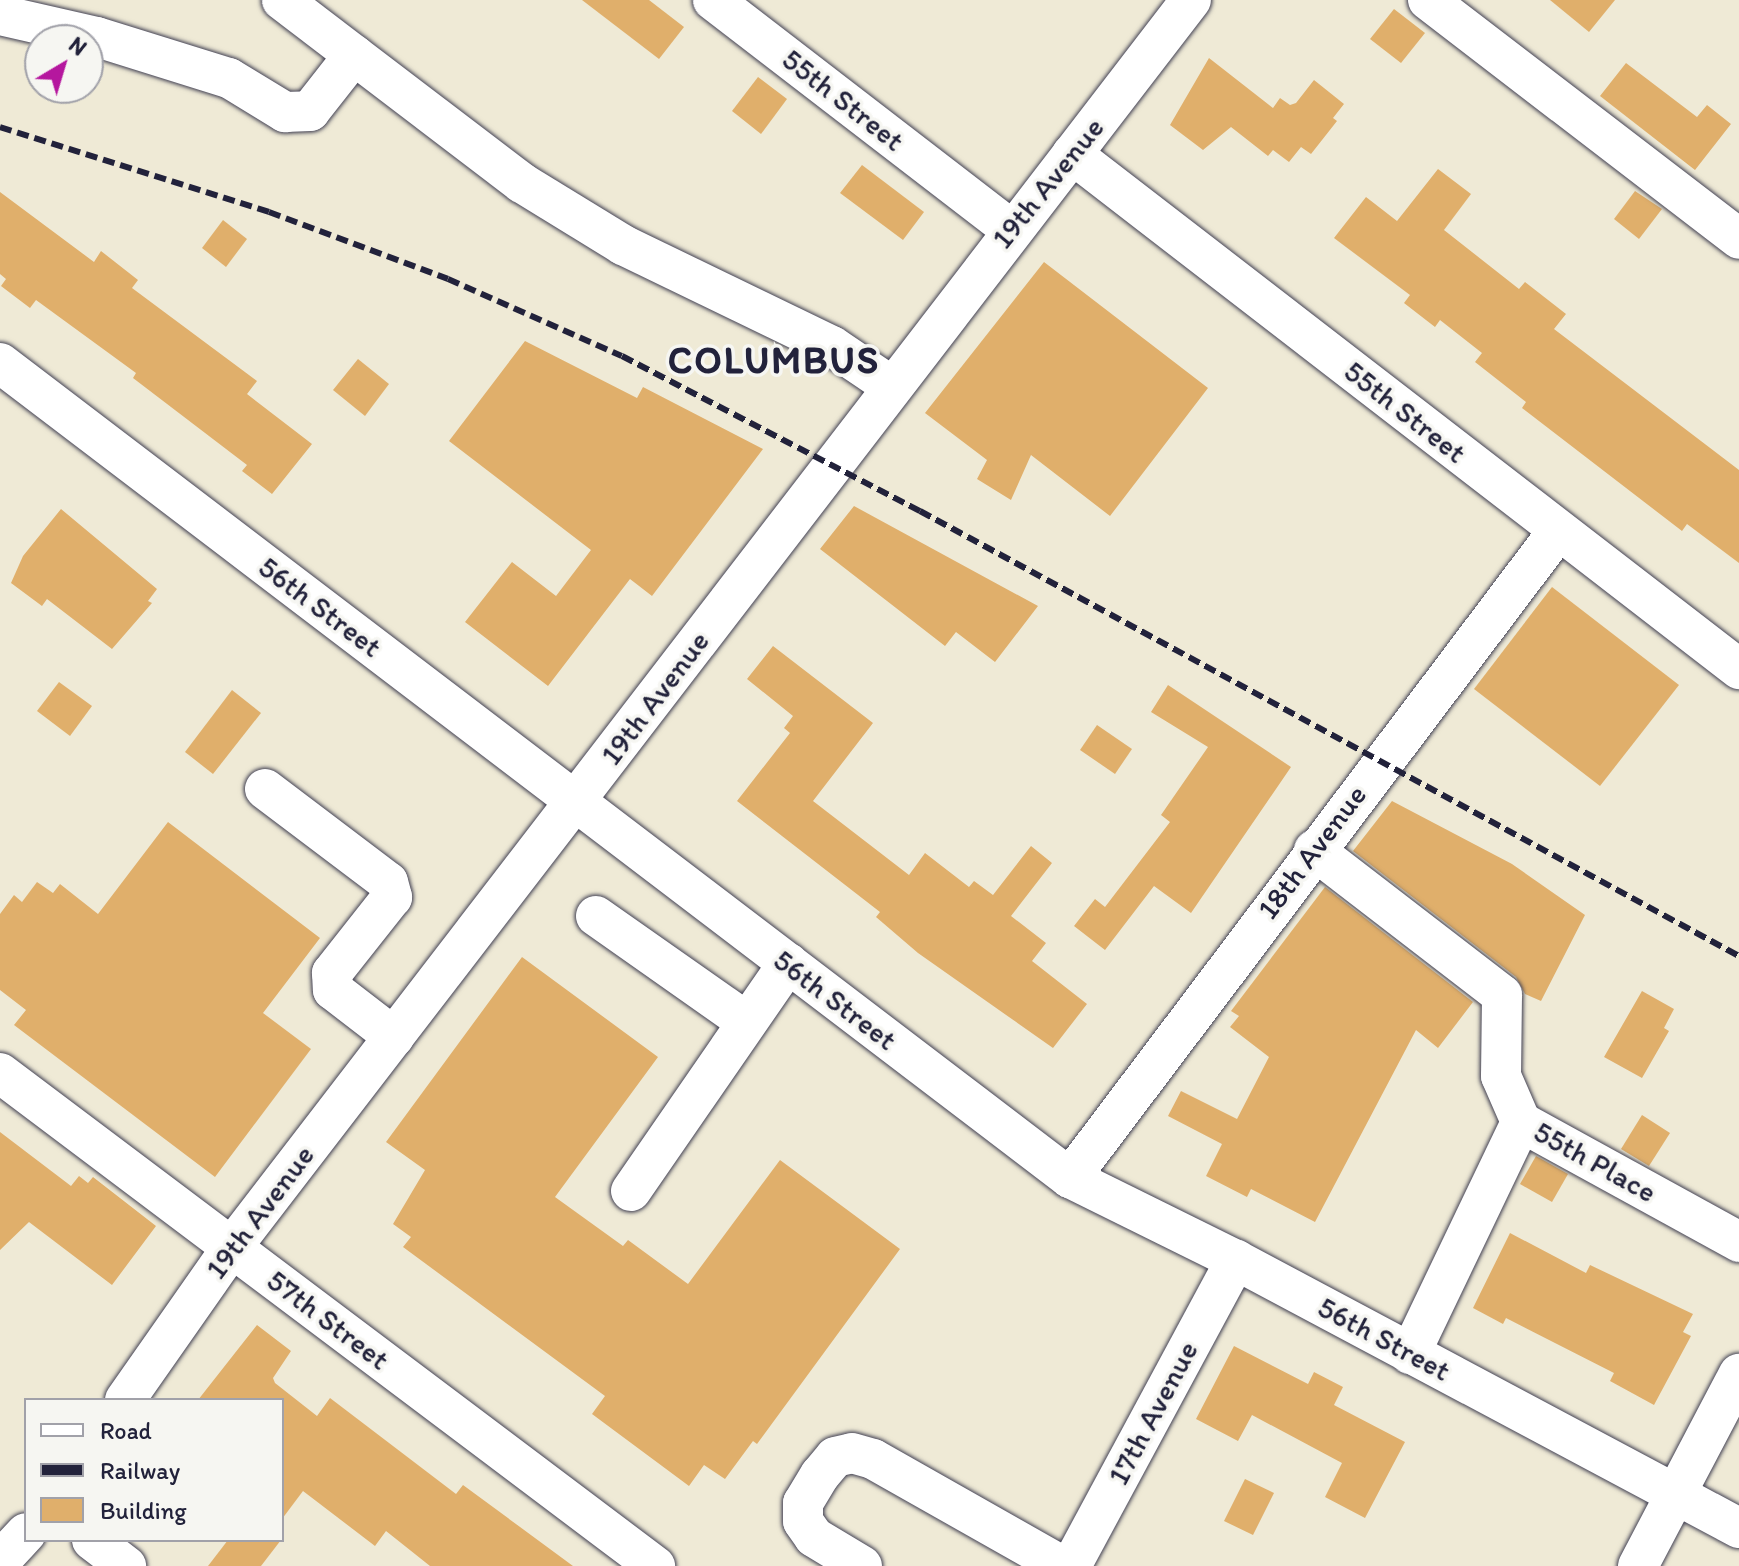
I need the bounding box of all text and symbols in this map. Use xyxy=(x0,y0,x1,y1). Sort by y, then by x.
north arrow xyxy=(24,24,104,104)
text: N xyxy=(64,31,92,61)
street label: 55th Street xyxy=(775,41,911,159)
street label: 19th Avenue xyxy=(985,111,1111,255)
district label: COLUMBUS xyxy=(667,338,881,384)
street label: 55th Street xyxy=(1337,353,1473,471)
street label: 56th Street xyxy=(252,549,388,665)
street label: 19th Avenue xyxy=(593,625,717,771)
street label: 18th Avenue xyxy=(1250,778,1374,926)
street label: 56th Street xyxy=(767,942,903,1058)
street label: 55th Place xyxy=(1528,1114,1662,1210)
street label: 19th Avenue xyxy=(198,1139,322,1285)
street label: 57th Street xyxy=(260,1263,396,1377)
street label: 56th Street xyxy=(1312,1289,1456,1389)
street label: 17th Avenue xyxy=(1100,1336,1206,1490)
legend xyxy=(24,1398,284,1542)
text: Road xyxy=(100,1416,152,1445)
text: Railway xyxy=(100,1456,180,1485)
text: Building xyxy=(100,1496,187,1525)

